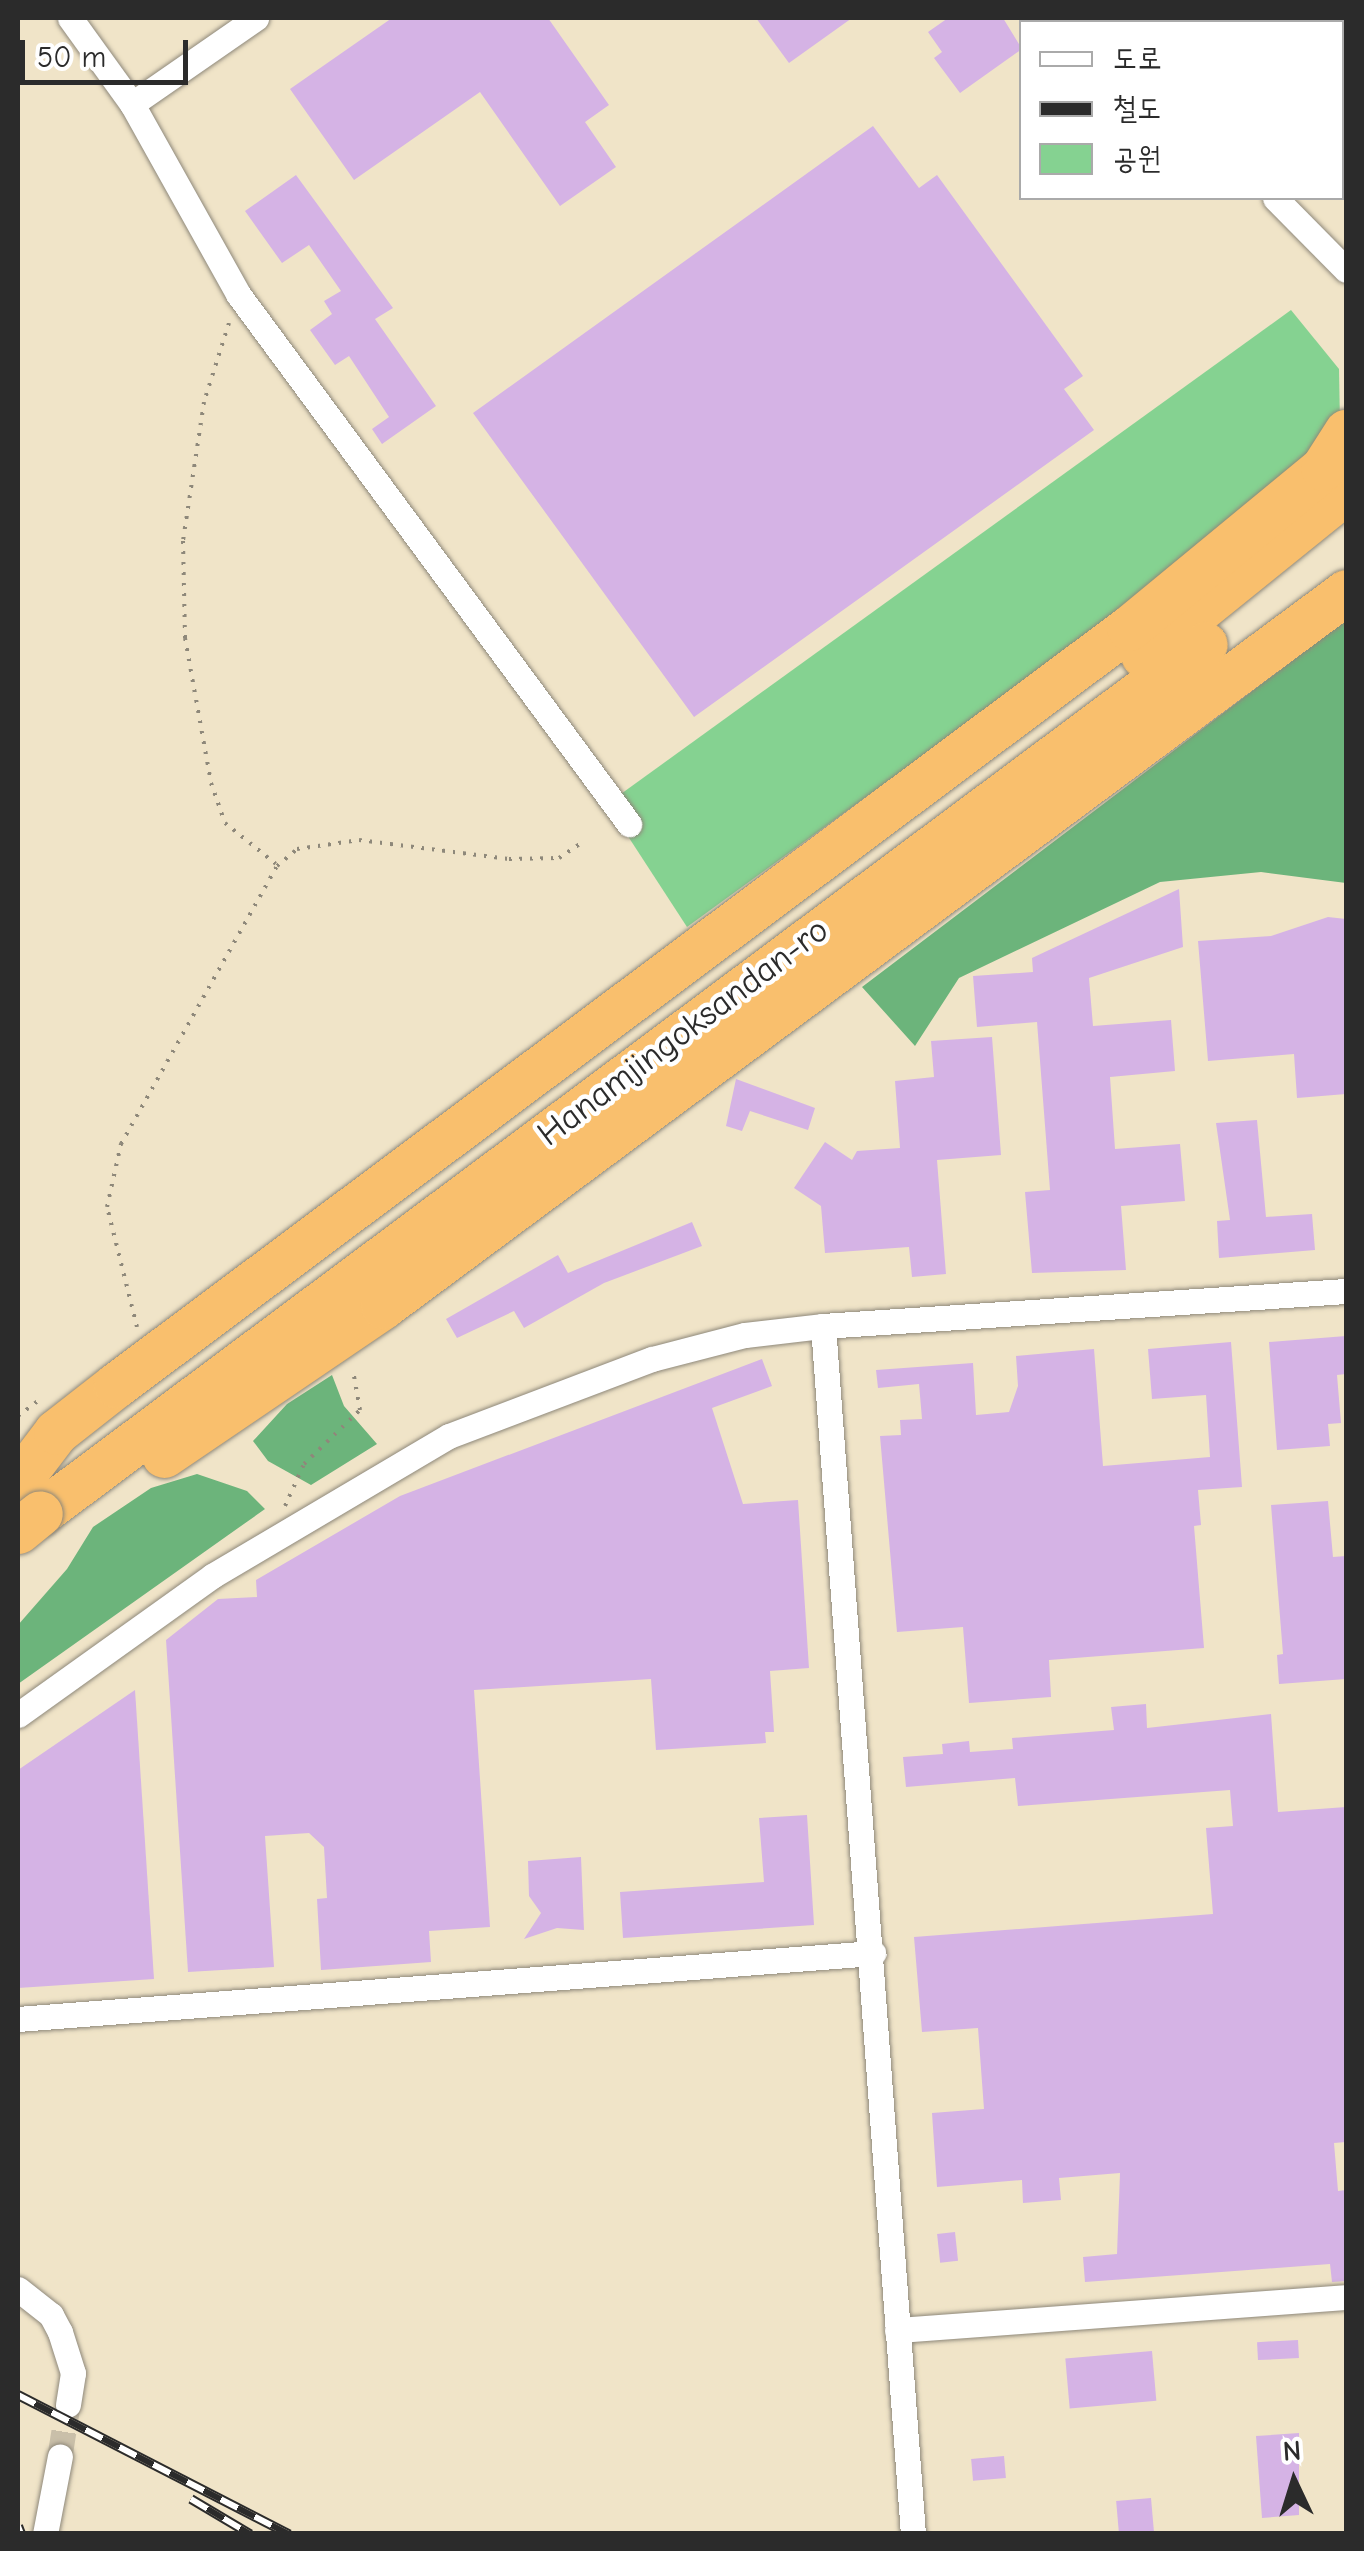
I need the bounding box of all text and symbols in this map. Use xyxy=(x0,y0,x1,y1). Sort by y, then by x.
scale bar xyxy=(25,20,192,82)
legend xyxy=(1019,20,1344,200)
text: 50 m xyxy=(37,40,106,75)
text: 도로 xyxy=(1113,41,1161,76)
text: 철도 xyxy=(1113,91,1161,126)
text: 공원 xyxy=(1113,141,1161,176)
street label: Hanamjingoksandan-ro xyxy=(529,909,837,1155)
north arrow xyxy=(1244,2431,1344,2531)
text: N xyxy=(1282,2434,1302,2468)

